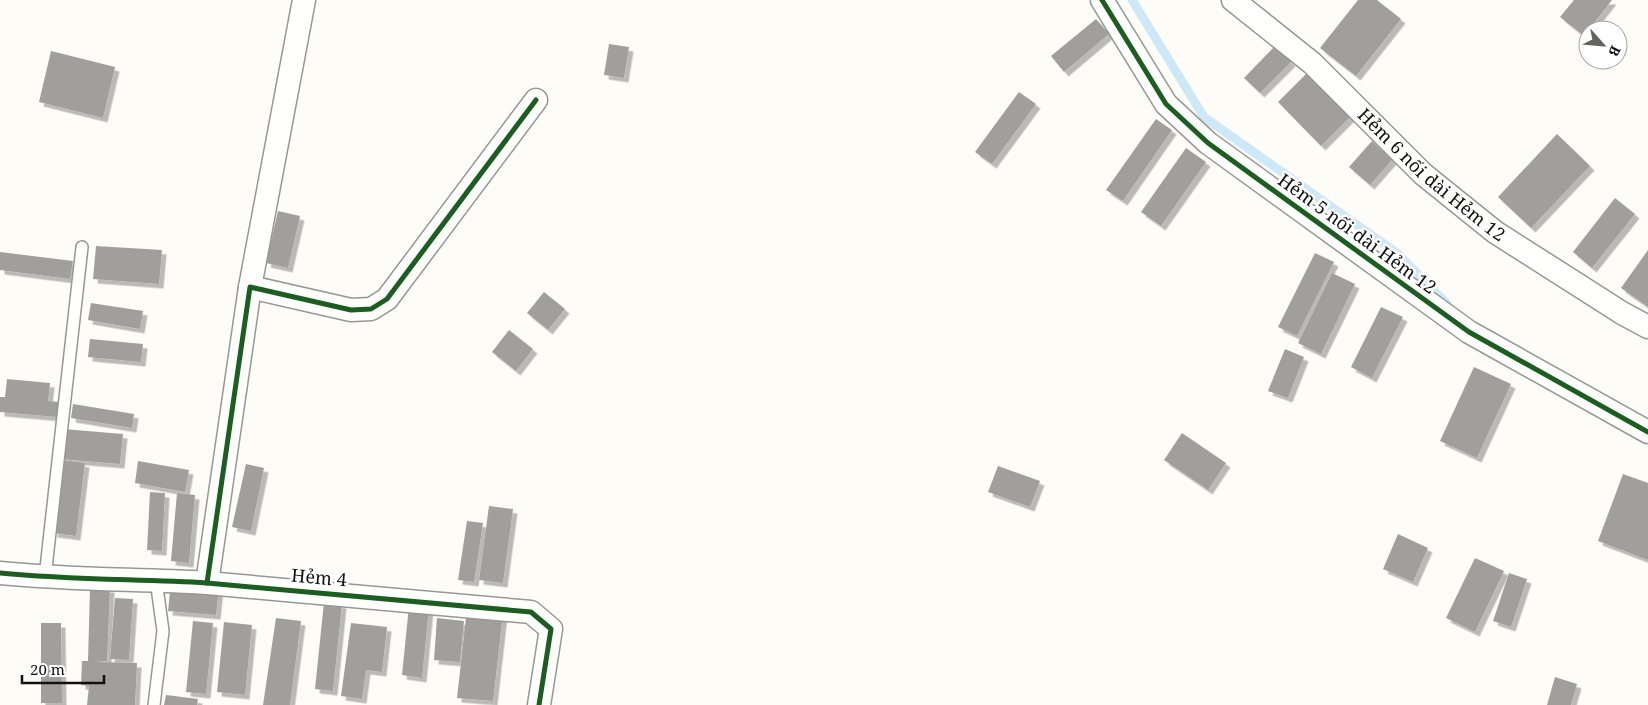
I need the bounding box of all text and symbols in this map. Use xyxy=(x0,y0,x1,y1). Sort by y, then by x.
north arrow xyxy=(1578,20,1628,70)
text: B xyxy=(1604,43,1626,60)
street label: Hẻm 6 nối dài Hẻm 12 xyxy=(1353,102,1510,246)
street label: Hẻm 5 nối dài Hẻm 12 xyxy=(1274,168,1442,299)
street label: Hẻm 4 xyxy=(290,563,348,591)
scale bar xyxy=(22,652,105,684)
text: 20 m xyxy=(30,659,65,679)

